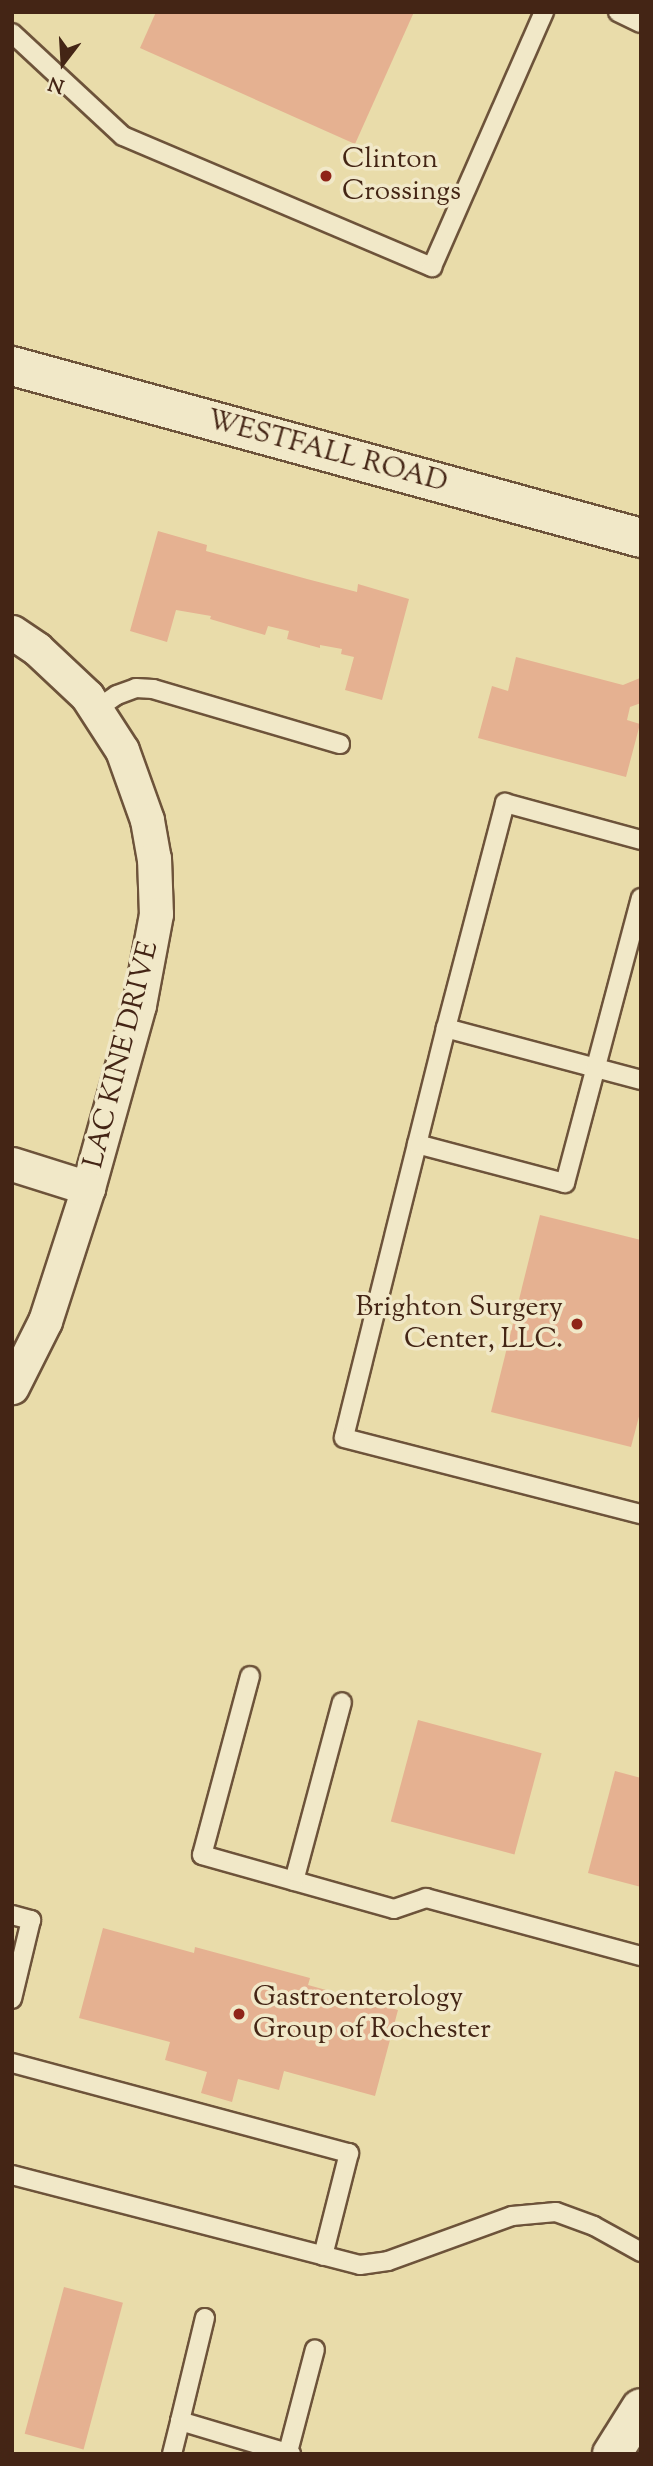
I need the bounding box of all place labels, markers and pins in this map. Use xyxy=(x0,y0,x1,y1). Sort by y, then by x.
place label: Clinton Crossings xyxy=(342,143,461,209)
marker: Clinton Crossings xyxy=(316,166,336,186)
place label: Brighton Surgery Center, LLC. xyxy=(355,1291,563,1357)
marker: Brighton Surgery Center, LLC. xyxy=(569,1316,585,1332)
place label: Gastroenterology Group of Rochester xyxy=(253,1981,491,2047)
marker: Gastroenterology Group of Rochester xyxy=(231,2006,247,2022)

